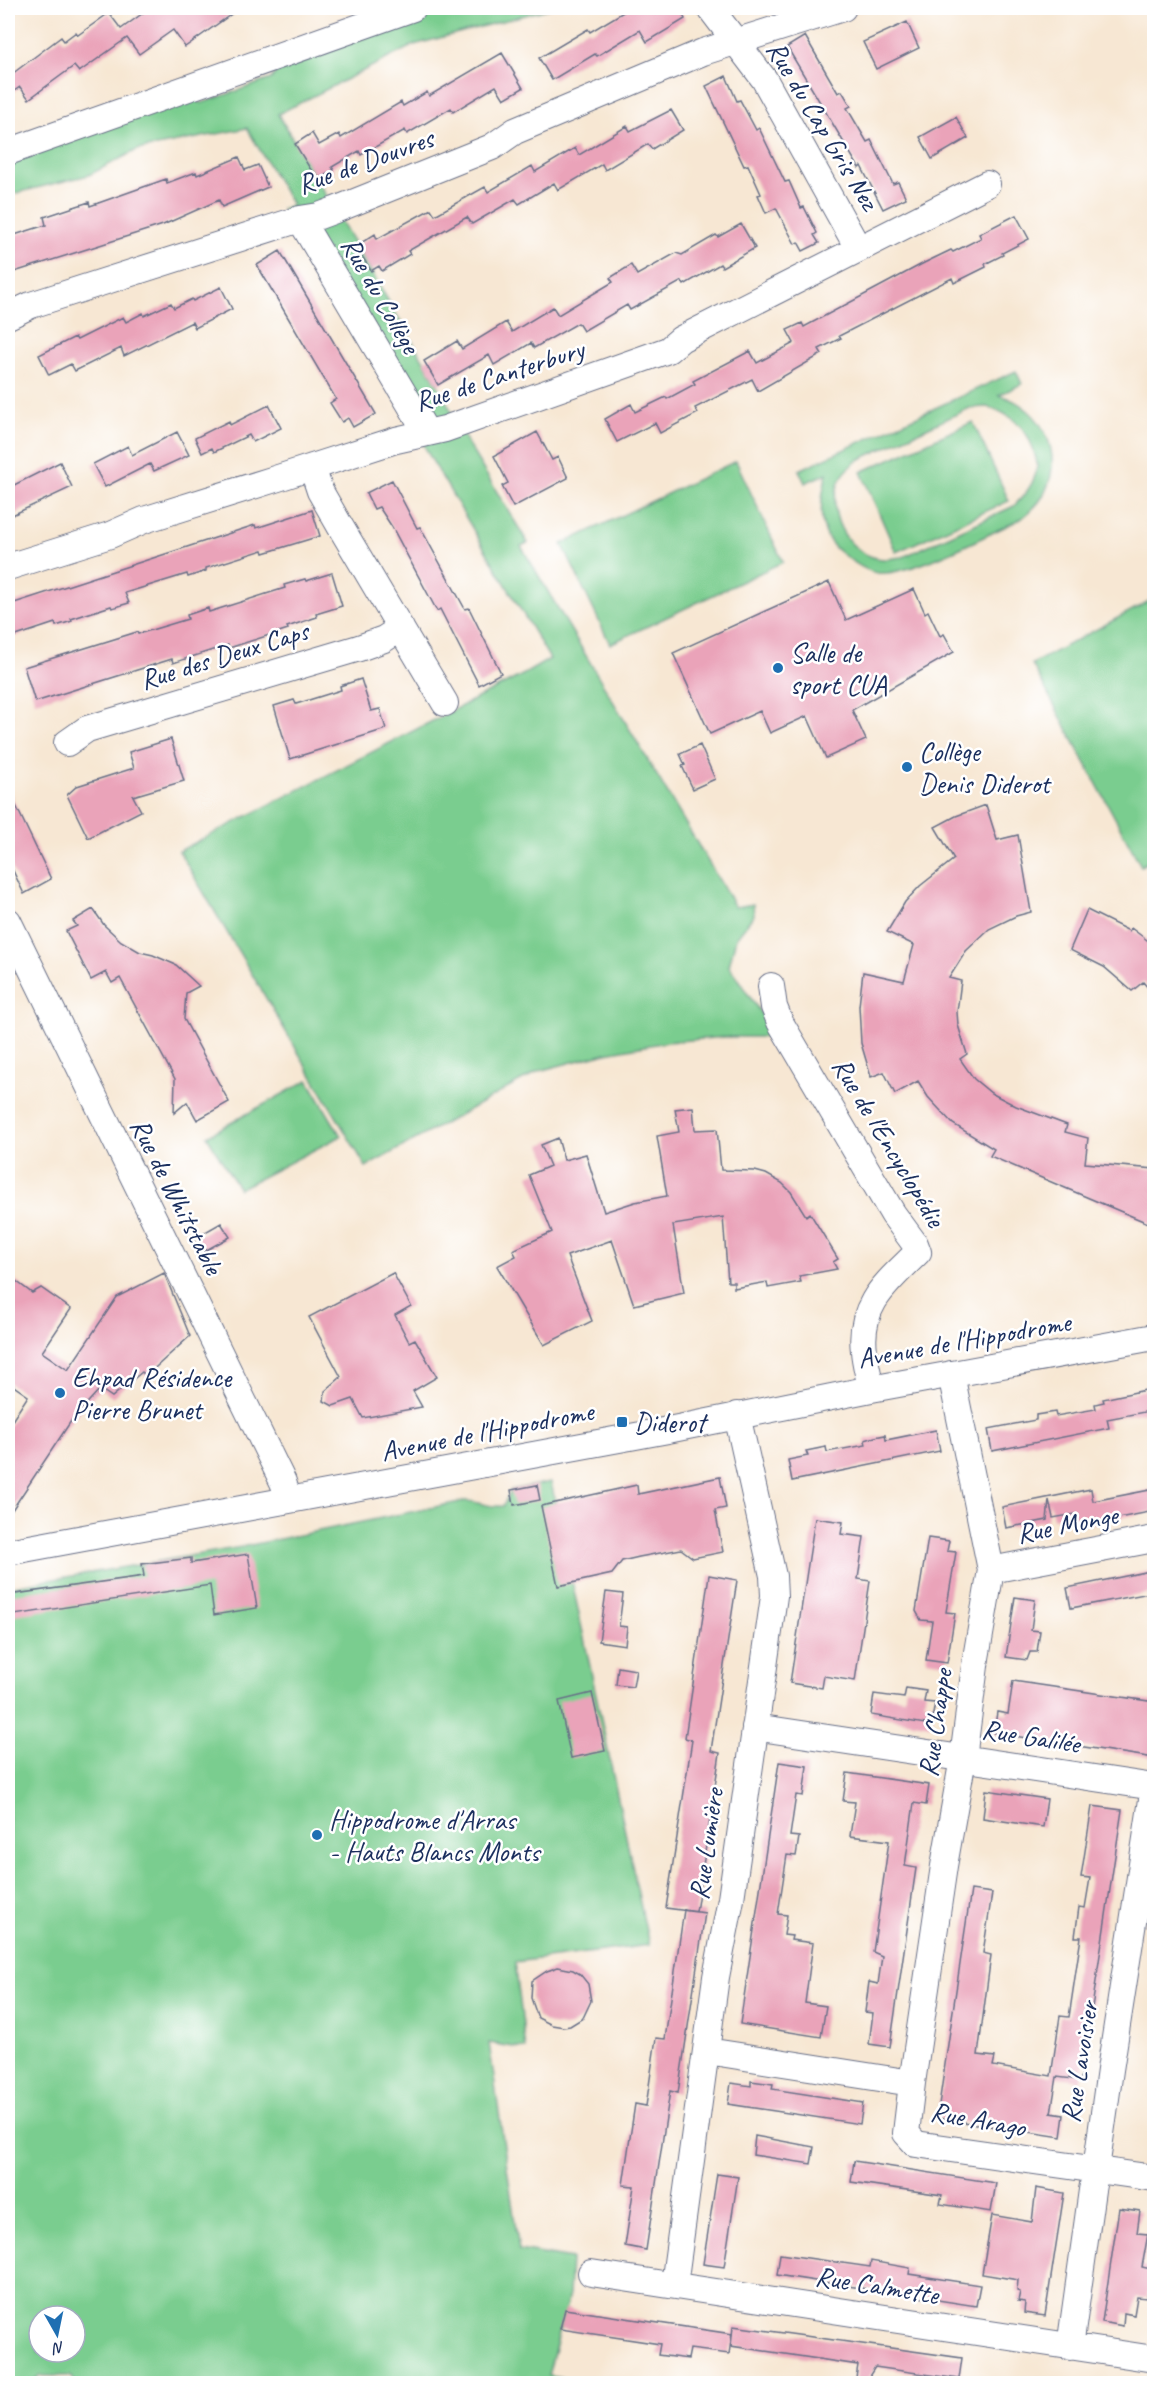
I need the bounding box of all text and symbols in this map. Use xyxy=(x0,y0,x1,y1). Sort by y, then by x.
street label: Rue du Cap Gris Nez xyxy=(759,34,888,218)
street label: Rue de Douvres xyxy=(292,119,440,202)
street label: Rue du Collège xyxy=(334,230,429,361)
street label: Rue de Canterbury xyxy=(410,330,590,419)
street label: Rue des Deux Caps xyxy=(136,612,315,697)
place label: Salle de sport CUA xyxy=(790,635,888,702)
marker: Salle de sport CUA xyxy=(771,661,785,675)
place label: Collège Denis Diderot xyxy=(919,734,1052,801)
marker: Collège Denis Diderot xyxy=(900,760,914,774)
street label: Rue de l'Encyclopédie xyxy=(825,1051,954,1235)
street label: Rue de Whitstable xyxy=(123,1112,232,1282)
street label: Avenue de l'Hippodrome xyxy=(855,1304,1075,1376)
place label: Ehpad Résidence Pierre Brunet xyxy=(72,1360,233,1427)
marker: Ehpad Résidence Pierre Brunet xyxy=(53,1386,67,1400)
street label: Avenue de l'Hippodrome xyxy=(378,1393,598,1469)
place label: Diderot xyxy=(634,1405,709,1440)
marker: Diderot xyxy=(615,1415,629,1429)
street label: Rue Monge xyxy=(1014,1497,1122,1551)
street label: Rue Chappe xyxy=(910,1665,960,1779)
street label: Rue Galilée xyxy=(979,1711,1084,1761)
street label: Rue Lumière xyxy=(681,1784,731,1902)
place label: Hippodrome d'Arras - Hauts Blancs Monts xyxy=(329,1802,542,1869)
marker: Hippodrome d'Arras - Hauts Blancs Monts xyxy=(310,1828,324,1842)
street label: Rue Lavoisier xyxy=(1052,1997,1106,2125)
street label: Rue Arago xyxy=(928,2093,1030,2145)
street label: Rue Calmette xyxy=(813,2258,943,2312)
north arrow xyxy=(27,2304,87,2364)
text: N xyxy=(50,2337,66,2359)

